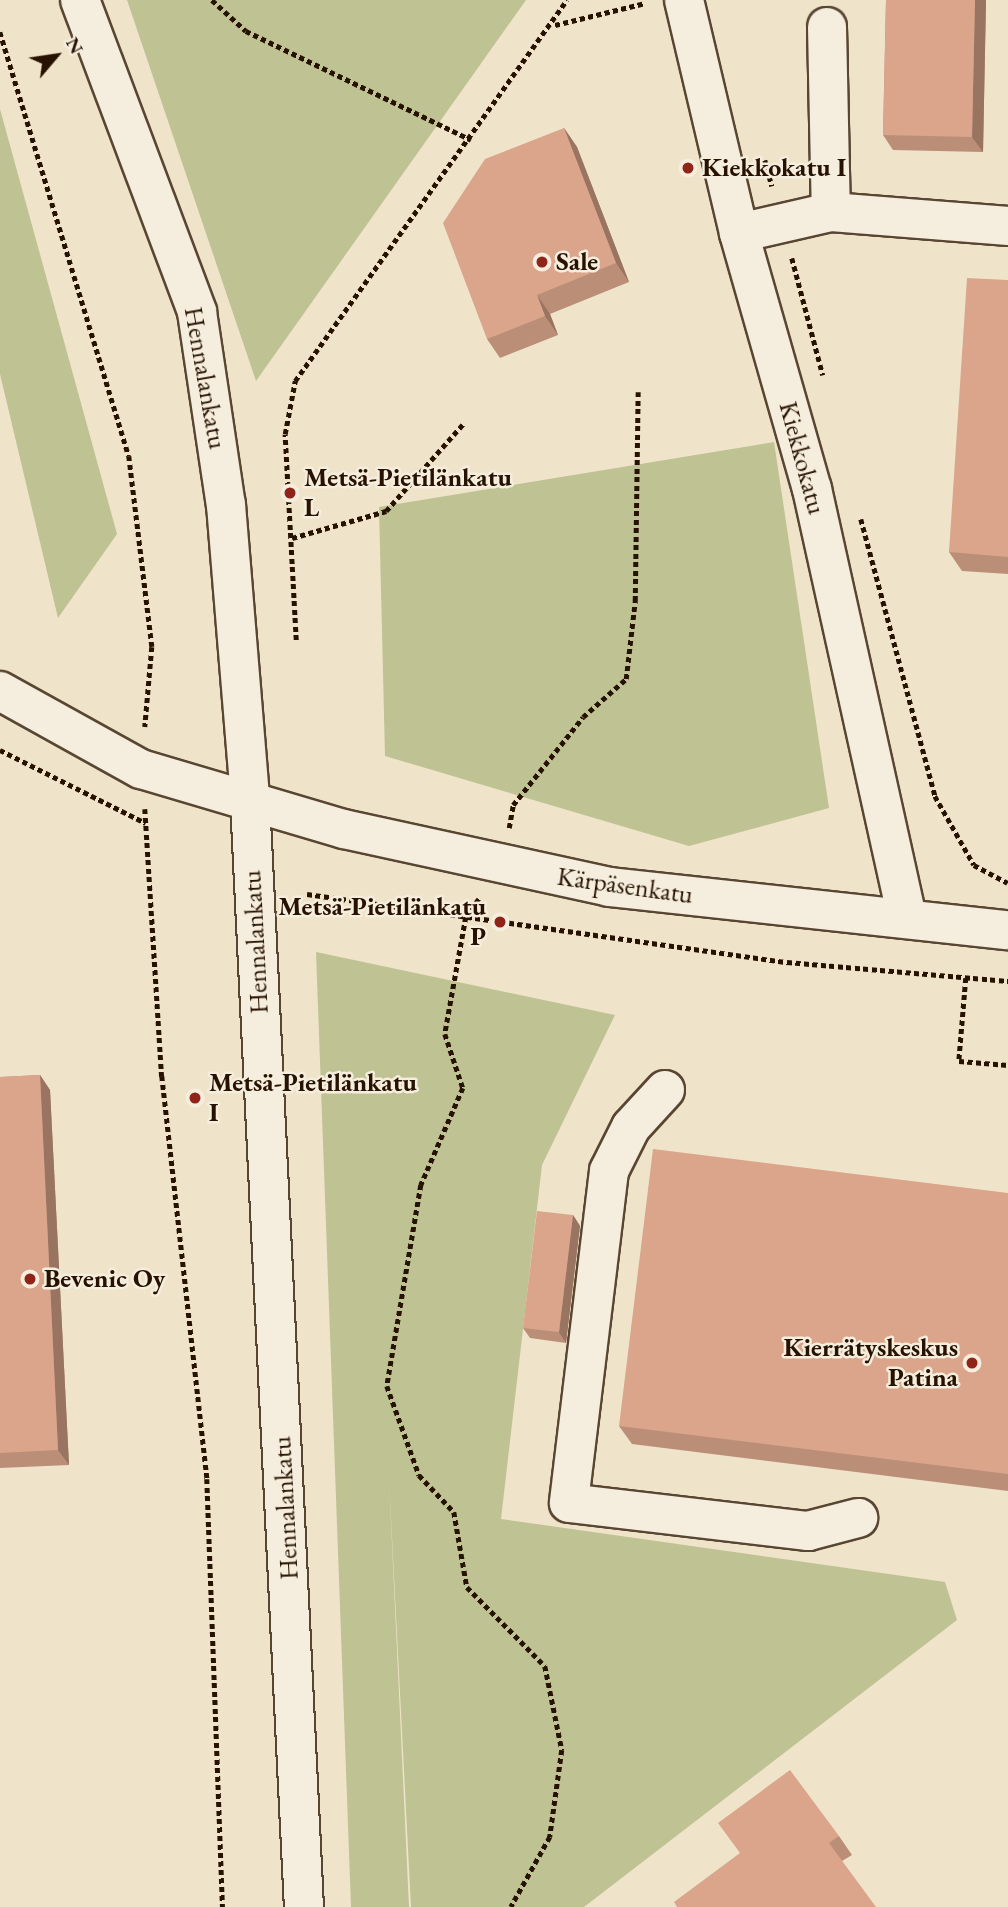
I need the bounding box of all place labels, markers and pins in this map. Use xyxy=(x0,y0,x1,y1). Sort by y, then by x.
place label: Kiekkokatu I xyxy=(702,152,846,184)
marker: Kiekkokatu I xyxy=(680,160,696,176)
place label: Sale xyxy=(556,246,598,278)
marker: Sale xyxy=(534,254,550,270)
place label: Metsä-Pietilänkatu L xyxy=(304,462,512,524)
marker: Metsä-Pietilänkatu L xyxy=(282,485,298,501)
place label: Metsä-Pietilänkatu P xyxy=(278,891,486,953)
marker: Metsä-Pietilänkatu P xyxy=(492,914,508,930)
place label: Metsä-Pietilänkatu I xyxy=(209,1067,417,1128)
marker: Metsä-Pietilänkatu I xyxy=(187,1090,203,1106)
place label: Bevenic Oy xyxy=(44,1263,165,1295)
marker: Bevenic Oy xyxy=(22,1271,38,1287)
place label: Kierrätyskeskus Patina xyxy=(784,1332,958,1394)
marker: Kierrätyskeskus Patina xyxy=(964,1355,980,1371)

